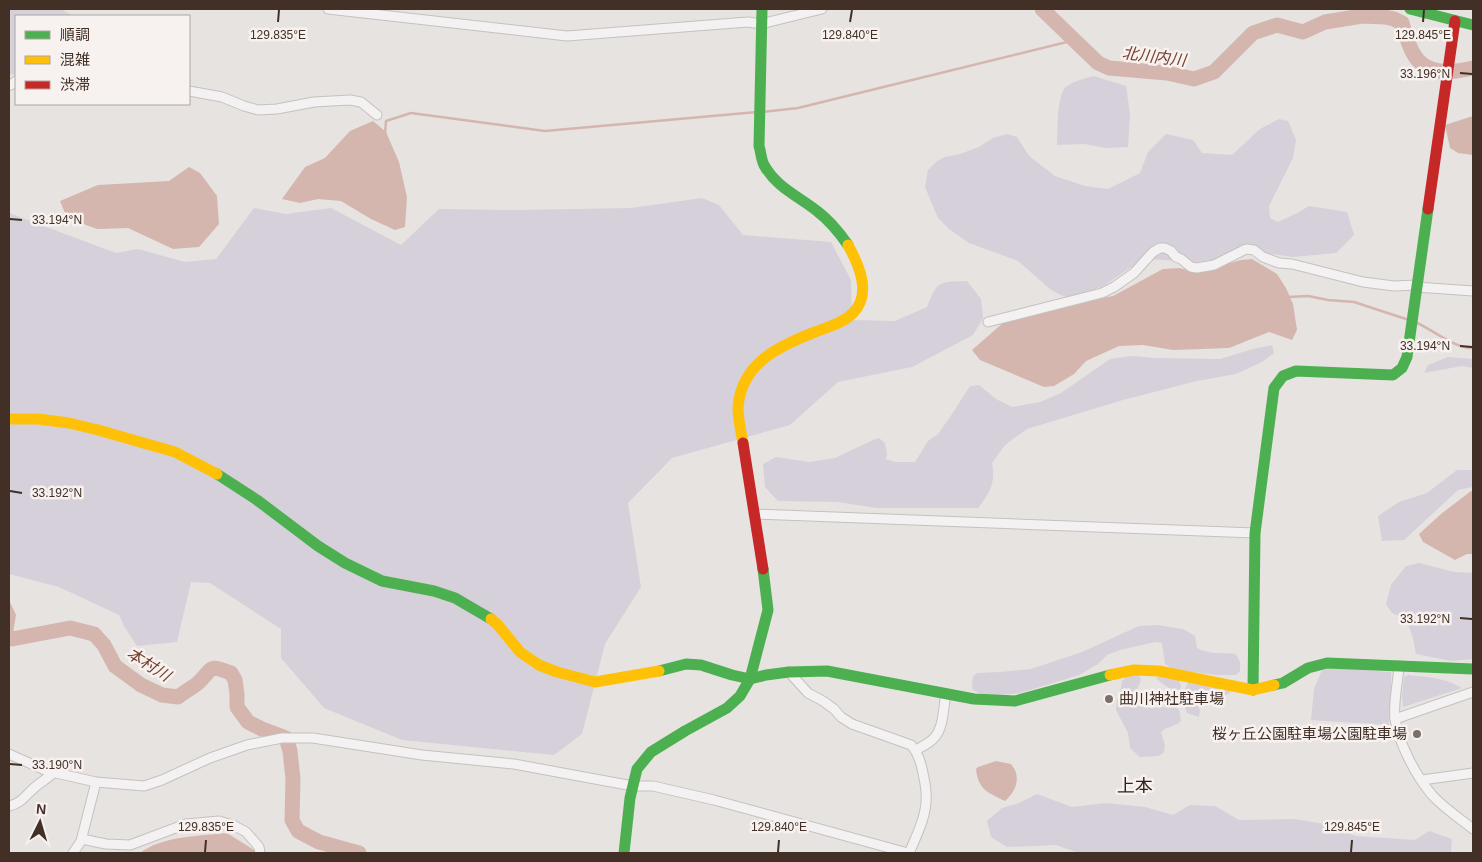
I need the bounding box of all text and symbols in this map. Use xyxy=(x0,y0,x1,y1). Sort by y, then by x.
legend xyxy=(15,15,190,105)
text: 順調 xyxy=(60,26,90,43)
text: 129.835°E xyxy=(250,28,306,42)
text: 129.840°E xyxy=(822,28,878,42)
text: 129.845°E xyxy=(1395,28,1451,42)
water label: 北川内川 xyxy=(1121,44,1189,69)
text: 混雑 xyxy=(60,51,90,68)
text: 33.196°N xyxy=(1400,67,1450,81)
text: 渋滞 xyxy=(60,76,90,93)
text: 33.194°N xyxy=(32,213,82,227)
text: 33.194°N xyxy=(1400,339,1450,353)
text: 33.192°N xyxy=(32,486,82,500)
text: 33.192°N xyxy=(1400,612,1450,626)
water label: 本村川 xyxy=(124,644,175,685)
place label: 曲川神社駐車場 xyxy=(1119,690,1224,707)
marker: 曲川神社駐車場 xyxy=(1103,693,1115,705)
place label: 桜ヶ丘公園駐車場公園駐車場 xyxy=(1212,725,1407,742)
marker: 桜ヶ丘公園駐車場公園駐車場 xyxy=(1411,728,1423,740)
text: 33.190°N xyxy=(32,758,82,772)
district label: 上本 xyxy=(1117,776,1153,796)
north arrow xyxy=(15,797,65,847)
text: N xyxy=(35,801,47,817)
text: 129.835°E xyxy=(178,820,234,834)
text: 129.840°E xyxy=(751,820,807,834)
text: 129.845°E xyxy=(1324,820,1380,834)

